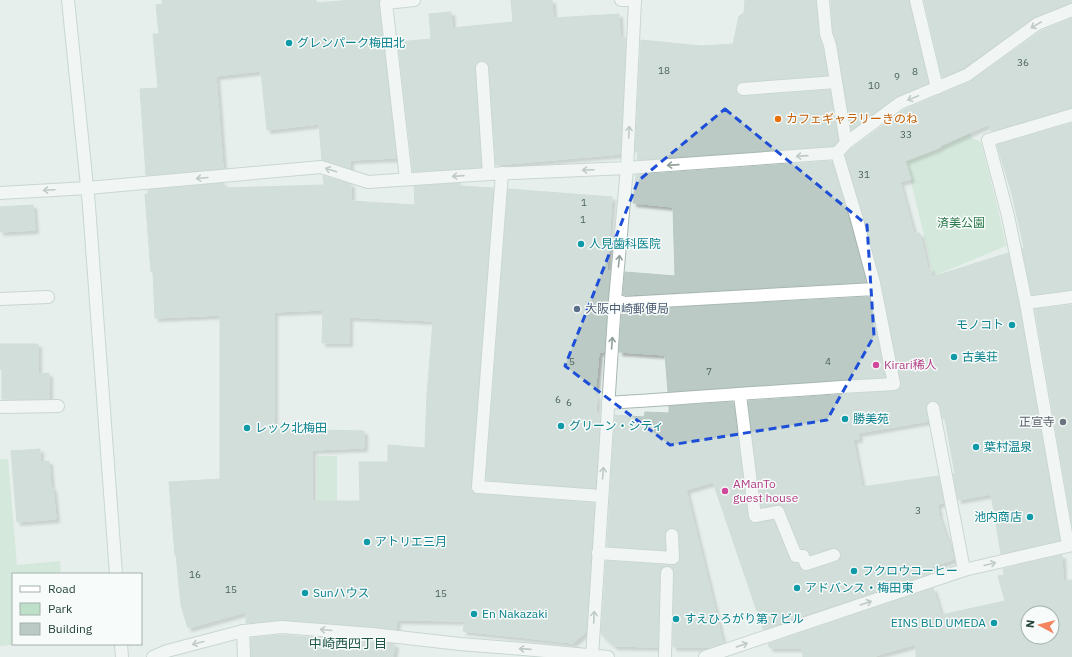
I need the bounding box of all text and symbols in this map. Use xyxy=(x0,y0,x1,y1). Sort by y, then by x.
one-way arrow xyxy=(1030,21,1042,29)
place label: グレンパーク梅田北 xyxy=(297,35,405,50)
marker: グレンパーク梅田北 xyxy=(284,38,294,48)
house number: 36 xyxy=(1017,56,1029,69)
house number: 18 xyxy=(658,64,670,77)
house number: 8 xyxy=(912,65,918,78)
house number: 9 xyxy=(894,70,900,83)
house number: 10 xyxy=(868,79,880,92)
one-way arrow xyxy=(908,94,920,102)
place label: カフェギャラリーきのね xyxy=(786,111,918,126)
marker: カフェギャラリーきのね xyxy=(773,114,783,124)
one-way arrow xyxy=(625,126,633,139)
house number: 33 xyxy=(900,128,912,141)
one-way arrow xyxy=(796,152,809,159)
one-way arrow xyxy=(667,161,680,168)
one-way arrow xyxy=(324,166,337,173)
one-way arrow xyxy=(582,166,595,173)
house number: 31 xyxy=(858,168,870,181)
one-way arrow xyxy=(452,172,465,179)
one-way arrow xyxy=(195,174,208,182)
one-way arrow xyxy=(43,187,56,194)
house number: 1 xyxy=(581,196,587,209)
house number: 1 xyxy=(580,213,586,226)
park label: 済美公園 xyxy=(937,215,985,230)
place label: 人見歯科医院 xyxy=(589,236,661,251)
marker: 人見歯科医院 xyxy=(576,239,586,249)
one-way arrow xyxy=(615,255,622,268)
place label: 大阪中崎郵便局 xyxy=(585,301,669,316)
marker: 大阪中崎郵便局 xyxy=(572,304,582,314)
place label: モノコト xyxy=(956,317,1004,332)
marker: モノコト xyxy=(1007,320,1017,330)
one-way arrow xyxy=(608,337,615,350)
place label: 古美荘 xyxy=(962,349,998,364)
marker: 古美荘 xyxy=(949,352,959,362)
house number: 5 xyxy=(569,355,575,368)
house number: 4 xyxy=(825,355,831,368)
place label: Kirari稀人 xyxy=(884,357,937,372)
marker: Kirari稀人 xyxy=(871,360,881,370)
house number: 7 xyxy=(706,365,712,378)
house number: 6 xyxy=(555,393,561,406)
house number: 6 xyxy=(566,396,572,409)
place label: 勝美苑 xyxy=(853,411,889,426)
marker: 勝美苑 xyxy=(840,414,850,424)
place label: 正宣寺 xyxy=(1019,414,1055,429)
marker: 正宣寺 xyxy=(1058,417,1068,427)
place label: グリーン・シティ xyxy=(569,418,664,433)
place label: レック北梅田 xyxy=(255,420,327,435)
marker: グリーン・シティ xyxy=(556,421,566,431)
marker: レック北梅田 xyxy=(242,423,252,433)
place label: 葉村温泉 xyxy=(984,439,1032,454)
marker: 葉村温泉 xyxy=(971,442,981,452)
one-way arrow xyxy=(599,467,606,480)
place label: AManTo guest house xyxy=(733,476,799,505)
marker: AManTo guest house xyxy=(720,486,730,496)
house number: 3 xyxy=(915,504,921,517)
place label: 池内商店 xyxy=(974,509,1022,524)
marker: 池内商店 xyxy=(1025,512,1035,522)
place label: アトリエ三月 xyxy=(375,534,447,549)
marker: アトリエ三月 xyxy=(362,537,372,547)
one-way arrow xyxy=(983,560,996,568)
place label: フクロウコーヒー xyxy=(862,563,958,578)
marker: フクロウコーヒー xyxy=(849,566,859,576)
house number: 16 xyxy=(189,568,201,581)
legend xyxy=(12,573,142,645)
place label: アドバンス・梅田東 xyxy=(805,580,913,595)
text: Road xyxy=(48,581,76,596)
house number: 15 xyxy=(225,583,237,596)
marker: アドバンス・梅田東 xyxy=(792,583,802,593)
place label: Sunハウス xyxy=(313,585,370,600)
house number: 15 xyxy=(435,587,447,600)
marker: Sunハウス xyxy=(300,588,310,598)
one-way arrow xyxy=(859,599,872,606)
text: Park xyxy=(48,601,73,616)
north arrow xyxy=(1020,605,1060,645)
place label: En Nakazaki xyxy=(482,606,548,621)
marker: En Nakazaki xyxy=(469,609,479,619)
one-way arrow xyxy=(591,611,598,624)
place label: すえひろがり第７ビル xyxy=(684,611,804,626)
marker: すえひろがり第７ビル xyxy=(671,614,681,624)
place label: EINS BLD UMEDA xyxy=(891,615,986,630)
marker: EINS BLD UMEDA xyxy=(989,618,999,628)
text: N xyxy=(1023,619,1038,629)
text: Building xyxy=(48,621,93,636)
one-way arrow xyxy=(320,627,333,634)
district label: 中崎西四丁目 xyxy=(309,635,387,652)
one-way arrow xyxy=(192,640,205,647)
one-way arrow xyxy=(736,640,748,648)
one-way arrow xyxy=(519,645,532,652)

